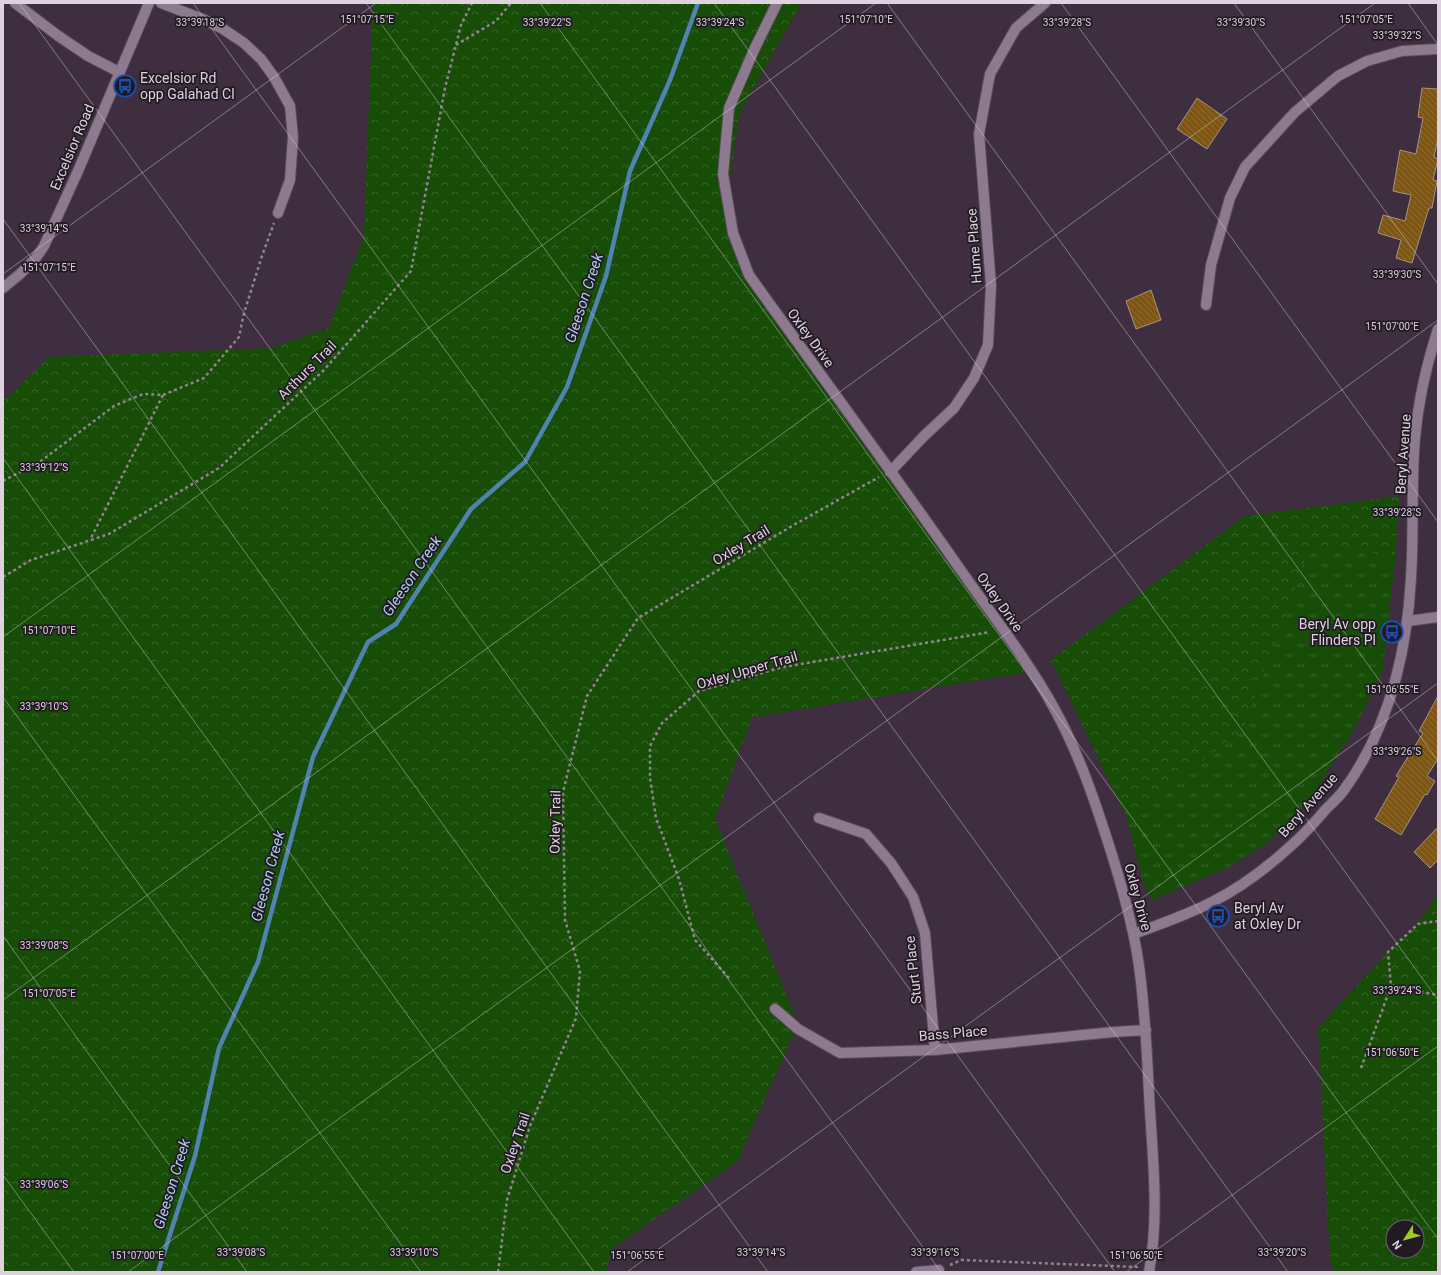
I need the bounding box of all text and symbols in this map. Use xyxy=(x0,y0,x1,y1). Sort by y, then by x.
text: 151°07'15"E xyxy=(340,14,394,25)
text: 151°07'10"E xyxy=(839,14,893,25)
text: 151°07'05"E xyxy=(1339,14,1393,25)
text: 33°39'18"S xyxy=(176,17,224,28)
text: 33°39'22"S xyxy=(523,17,571,28)
text: 33°39'24"S xyxy=(696,17,744,28)
text: 33°39'28"S xyxy=(1043,17,1091,28)
text: 33°39'30"S xyxy=(1217,17,1265,28)
text: 33°39'32"S xyxy=(1373,30,1421,41)
place label: Excelsior Rd opp Galahad Cl xyxy=(140,70,235,102)
bus stop icon: Excelsior Rd opp Galahad Cl xyxy=(112,73,138,99)
street label: Excelsior Road xyxy=(47,102,97,192)
street label: Hume Place xyxy=(963,208,985,284)
text: 33°39'14"S xyxy=(20,223,68,234)
water label: Gleeson Creek xyxy=(561,250,607,345)
text: 151°07'15"E xyxy=(22,262,76,273)
text: 33°39'30"S xyxy=(1373,269,1421,280)
street label: Oxley Drive xyxy=(784,305,838,371)
text: 151°07'00"E xyxy=(1365,321,1419,332)
street label: Arthurs Trail xyxy=(274,337,340,403)
street label: Beryl Avenue xyxy=(1392,413,1414,495)
text: 33°39'12"S xyxy=(20,462,68,473)
text: 33°39'28"S xyxy=(1373,507,1421,518)
street label: Oxley Trail xyxy=(710,522,772,568)
water label: Gleeson Creek xyxy=(378,532,446,620)
street label: Oxley Drive xyxy=(974,569,1026,635)
place label: Beryl Av opp Flinders Pl xyxy=(1299,616,1376,648)
bus stop icon: Beryl Av opp Flinders Pl xyxy=(1379,619,1405,645)
text: 151°07'10"E xyxy=(22,625,76,636)
street label: Oxley Upper Trail xyxy=(695,648,799,692)
text: 151°06'55"E xyxy=(1365,684,1419,695)
text: 33°39'10"S xyxy=(20,701,68,712)
text: 33°39'26"S xyxy=(1373,746,1421,757)
street label: Beryl Avenue xyxy=(1275,770,1341,840)
street label: Oxley Trail xyxy=(546,790,564,854)
water label: Gleeson Creek xyxy=(247,828,289,923)
street label: Oxley Drive xyxy=(1121,862,1155,932)
place label: Beryl Av at Oxley Dr xyxy=(1234,900,1301,932)
bus stop icon: Beryl Av at Oxley Dr xyxy=(1205,903,1231,929)
street label: Sturt Place xyxy=(901,935,925,1005)
text: 33°39'08"S xyxy=(20,940,68,951)
text: 33°39'24"S xyxy=(1373,985,1421,996)
text: 151°07'05"E xyxy=(22,988,76,999)
street label: Bass Place xyxy=(918,1022,988,1044)
text: 151°06'50"E xyxy=(1365,1047,1419,1058)
street label: Oxley Trail xyxy=(497,1110,533,1176)
water label: Gleeson Creek xyxy=(150,1136,194,1231)
text: 33°39'06"S xyxy=(20,1179,68,1190)
north arrow xyxy=(1385,1219,1425,1259)
text: N xyxy=(1390,1237,1405,1252)
text: 33°39'08"S xyxy=(217,1247,265,1258)
text: 33°39'10"S xyxy=(390,1247,438,1258)
text: 33°39'14"S xyxy=(737,1247,785,1258)
text: 33°39'16"S xyxy=(911,1247,959,1258)
text: 33°39'20"S xyxy=(1258,1247,1306,1258)
text: 151°07'00"E xyxy=(110,1250,164,1261)
text: 151°06'55"E xyxy=(610,1250,664,1261)
text: 151°06'50"E xyxy=(1109,1250,1163,1261)

